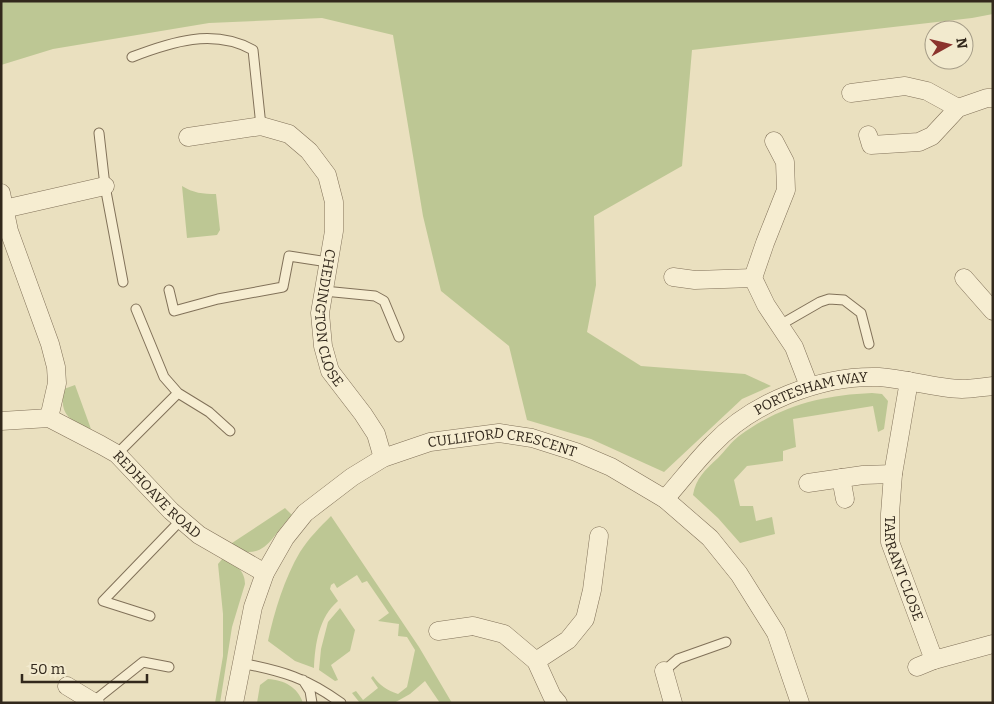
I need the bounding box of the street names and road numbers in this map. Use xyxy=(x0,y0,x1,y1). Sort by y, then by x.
street label: CHEDINGTON CLOSE xyxy=(311,248,347,390)
street label: PORTESHAM WAY xyxy=(751,369,868,419)
street label: CULLIFORD CRESCENT xyxy=(426,424,579,461)
street label: REDHOAVE ROAD xyxy=(109,447,204,542)
street label: TARRANT CLOSE xyxy=(881,516,927,623)

